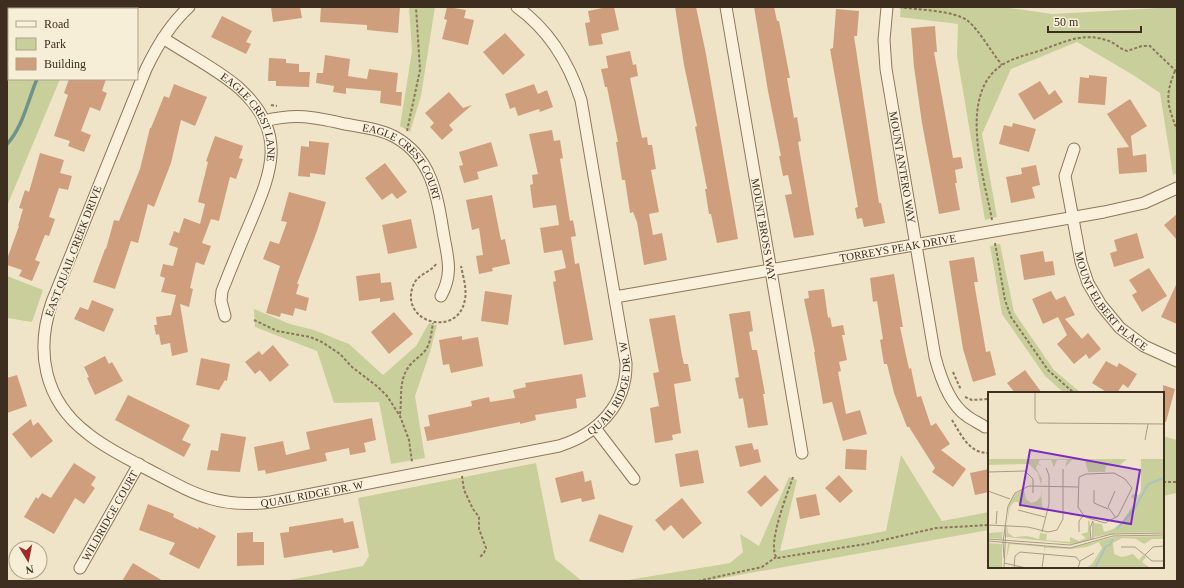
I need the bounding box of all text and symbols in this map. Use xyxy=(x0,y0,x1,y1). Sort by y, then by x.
legend xyxy=(8,8,138,80)
scale bar xyxy=(1048,8,1141,34)
text: 50 m xyxy=(1054,15,1079,29)
text: Road xyxy=(44,17,69,31)
text: Park xyxy=(44,37,66,51)
text: Building xyxy=(44,57,86,71)
street label: EAGLE CREST LANE xyxy=(218,70,277,162)
street label: MOUNT ANTERO WAY xyxy=(887,110,918,224)
street label: EAGLE CREST COURT xyxy=(361,121,443,202)
street label: MOUNT BROSS WAY xyxy=(749,177,779,282)
street label: EAST QUAIL CREEK DRIVE xyxy=(42,184,104,318)
street label: TORREYS PEAK DRIVE xyxy=(839,232,957,264)
street label: MOUNT ELBERT PLACE xyxy=(1073,250,1150,353)
street label: QUAIL RIDGE DR. W xyxy=(585,340,632,437)
inset map xyxy=(988,392,1164,568)
street label: WILDRIDGE COURT xyxy=(79,468,140,563)
street label: QUAIL RIDGE DR. W xyxy=(260,478,365,509)
north arrow xyxy=(8,540,48,580)
text: N xyxy=(25,563,35,576)

